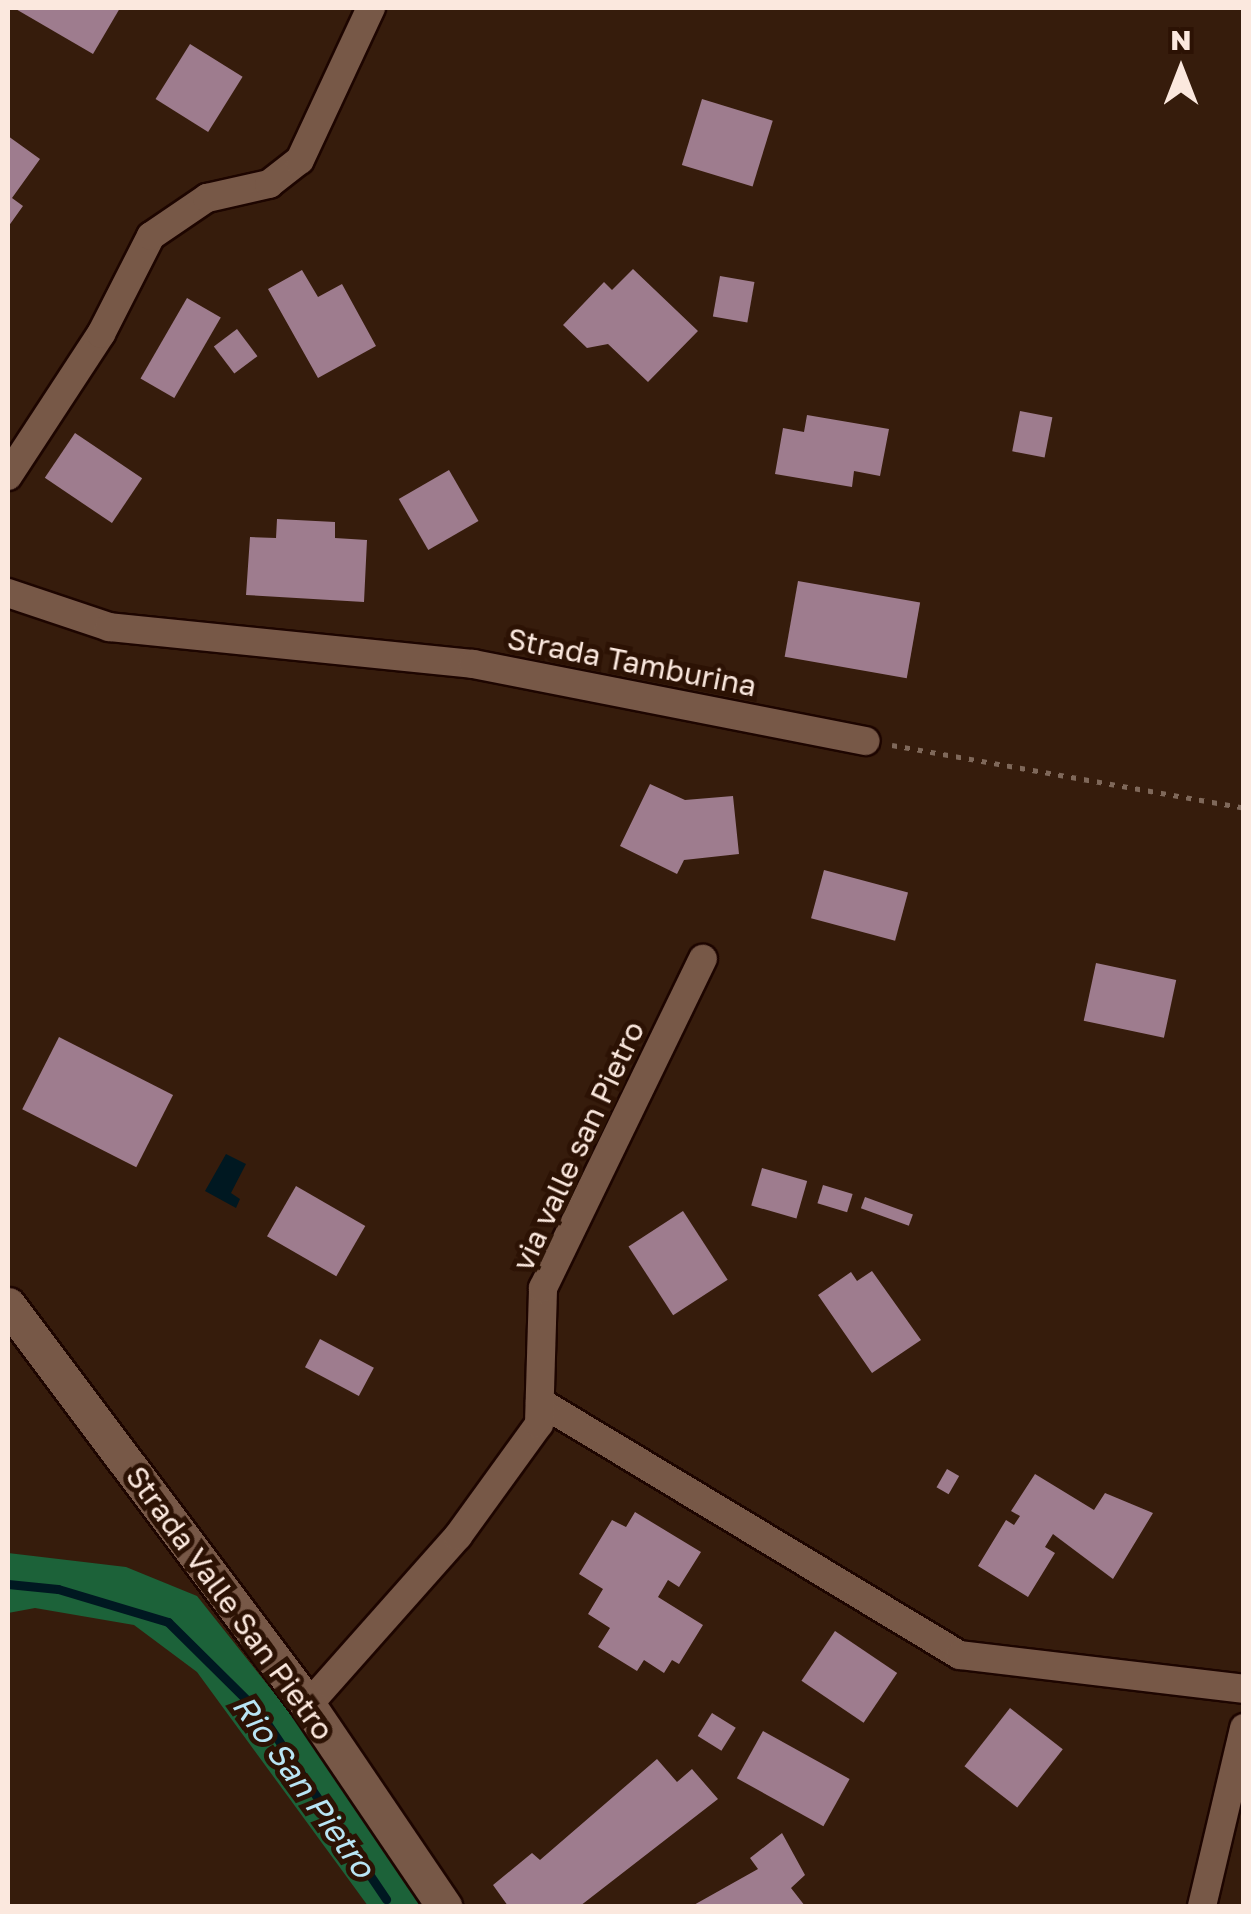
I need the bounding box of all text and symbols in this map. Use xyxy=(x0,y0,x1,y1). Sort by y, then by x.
north arrow xyxy=(1131,20,1231,120)
text: N xyxy=(1170,23,1192,56)
street label: Strada Tamburina xyxy=(504,620,760,704)
street label: via valle san Pietro xyxy=(504,1015,652,1277)
street label: Strada Valle San Pietro xyxy=(119,1459,341,1747)
water label: Rio San Pietro xyxy=(225,1687,383,1885)

